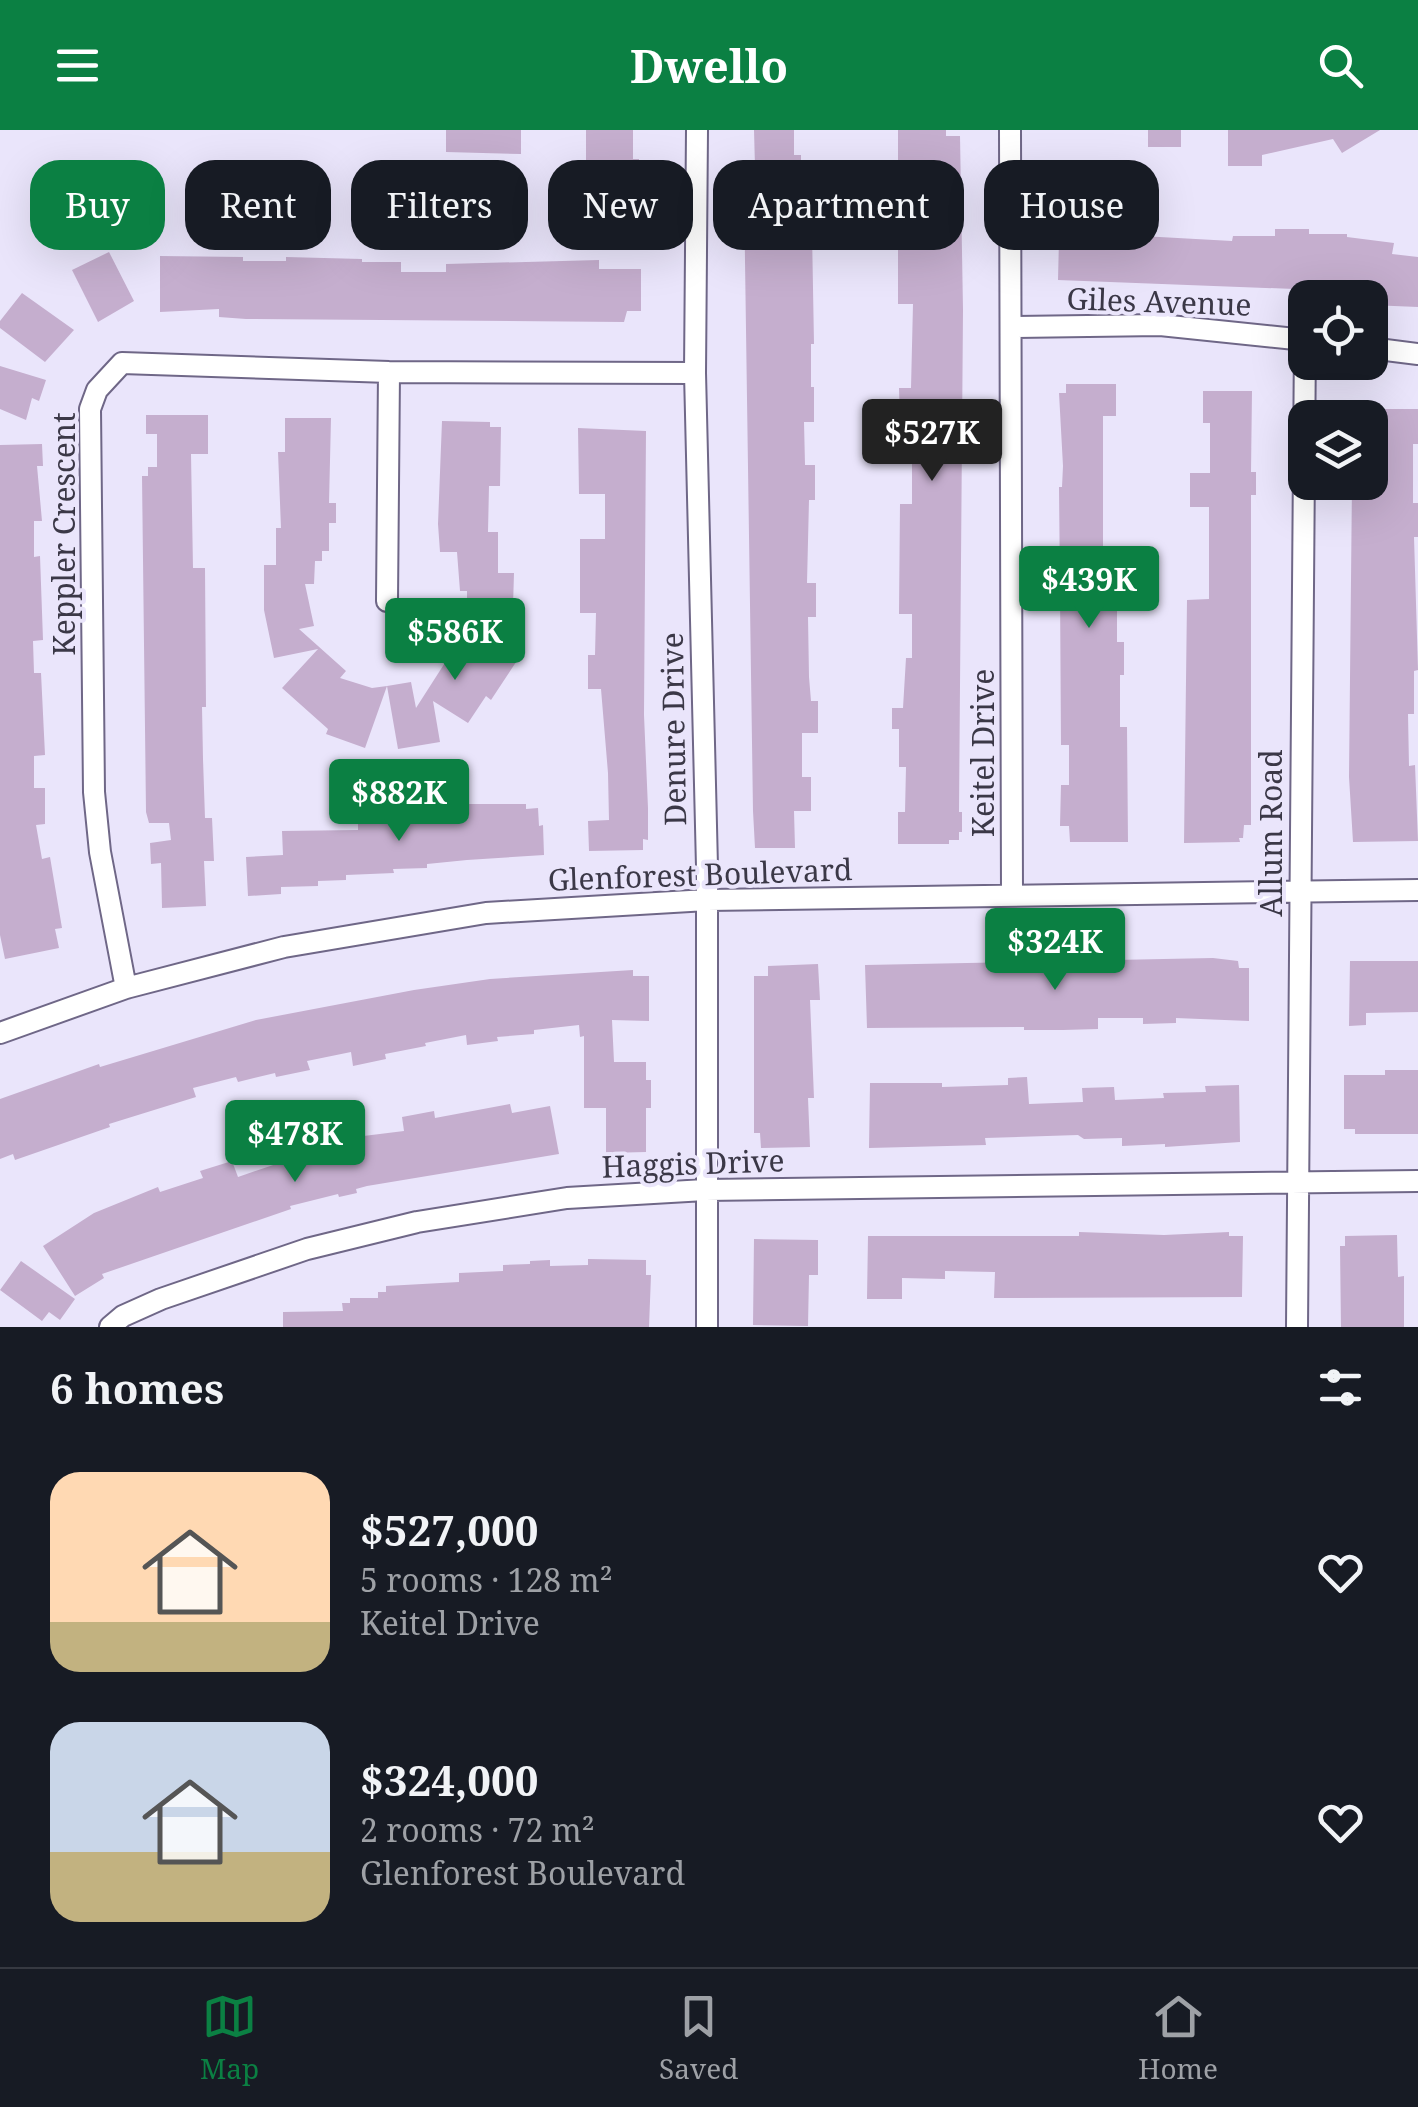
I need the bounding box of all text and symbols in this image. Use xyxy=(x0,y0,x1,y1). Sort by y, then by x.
text: Dwello xyxy=(630,35,788,96)
icon: menu xyxy=(50,38,105,93)
icon: search xyxy=(1313,38,1368,93)
chip: Buy xyxy=(30,160,165,250)
chip: Rent xyxy=(185,160,331,250)
chip: Filters xyxy=(351,160,528,250)
chip: New xyxy=(548,160,693,250)
chip: Apartment xyxy=(713,160,964,250)
chip: House xyxy=(984,160,1159,250)
street label: Giles Avenue xyxy=(1066,277,1252,325)
map controls xyxy=(1288,280,1388,500)
button: locate xyxy=(1288,280,1388,380)
pin: $527K xyxy=(862,399,1002,484)
button: layers xyxy=(1288,400,1388,500)
text: $527K xyxy=(884,410,980,453)
street label: Keppler Crescent xyxy=(43,412,84,656)
pin: $439K xyxy=(1019,546,1159,631)
text: $439K xyxy=(1041,557,1137,600)
pin: $586K xyxy=(385,598,525,683)
text: $586K xyxy=(407,609,503,652)
street label: Denure Drive xyxy=(651,632,695,826)
street label: Keitel Drive xyxy=(962,669,1003,837)
street label: Allum Road xyxy=(1250,749,1291,917)
pin: $882K xyxy=(329,759,469,844)
text: $882K xyxy=(351,770,447,813)
street label: Glenforest Boulevard xyxy=(547,848,853,900)
pin: $324K xyxy=(985,908,1125,993)
text: $324K xyxy=(1007,919,1103,962)
pin: $478K xyxy=(225,1100,365,1185)
text: $478K xyxy=(247,1111,343,1154)
street label: Haggis Drive xyxy=(601,1139,785,1187)
text: 6 homes xyxy=(50,1359,224,1416)
icon: filters xyxy=(1313,1360,1368,1415)
text: $527,000 xyxy=(360,1501,538,1558)
icon: home xyxy=(130,1512,250,1632)
icon: heart xyxy=(1313,1545,1368,1600)
text: 5 rooms · 128 m² xyxy=(360,1558,613,1601)
text: Keitel Drive xyxy=(360,1601,540,1644)
text: $324,000 xyxy=(360,1751,538,1808)
icon: home xyxy=(130,1762,250,1882)
icon: heart xyxy=(1313,1795,1368,1850)
text: 2 rooms · 72 m² xyxy=(360,1808,595,1851)
text: Glenforest Boulevard xyxy=(360,1851,685,1894)
tab: Map xyxy=(200,1989,259,2087)
tab: Saved xyxy=(659,1989,738,2087)
tab: Home xyxy=(1138,1989,1218,2087)

